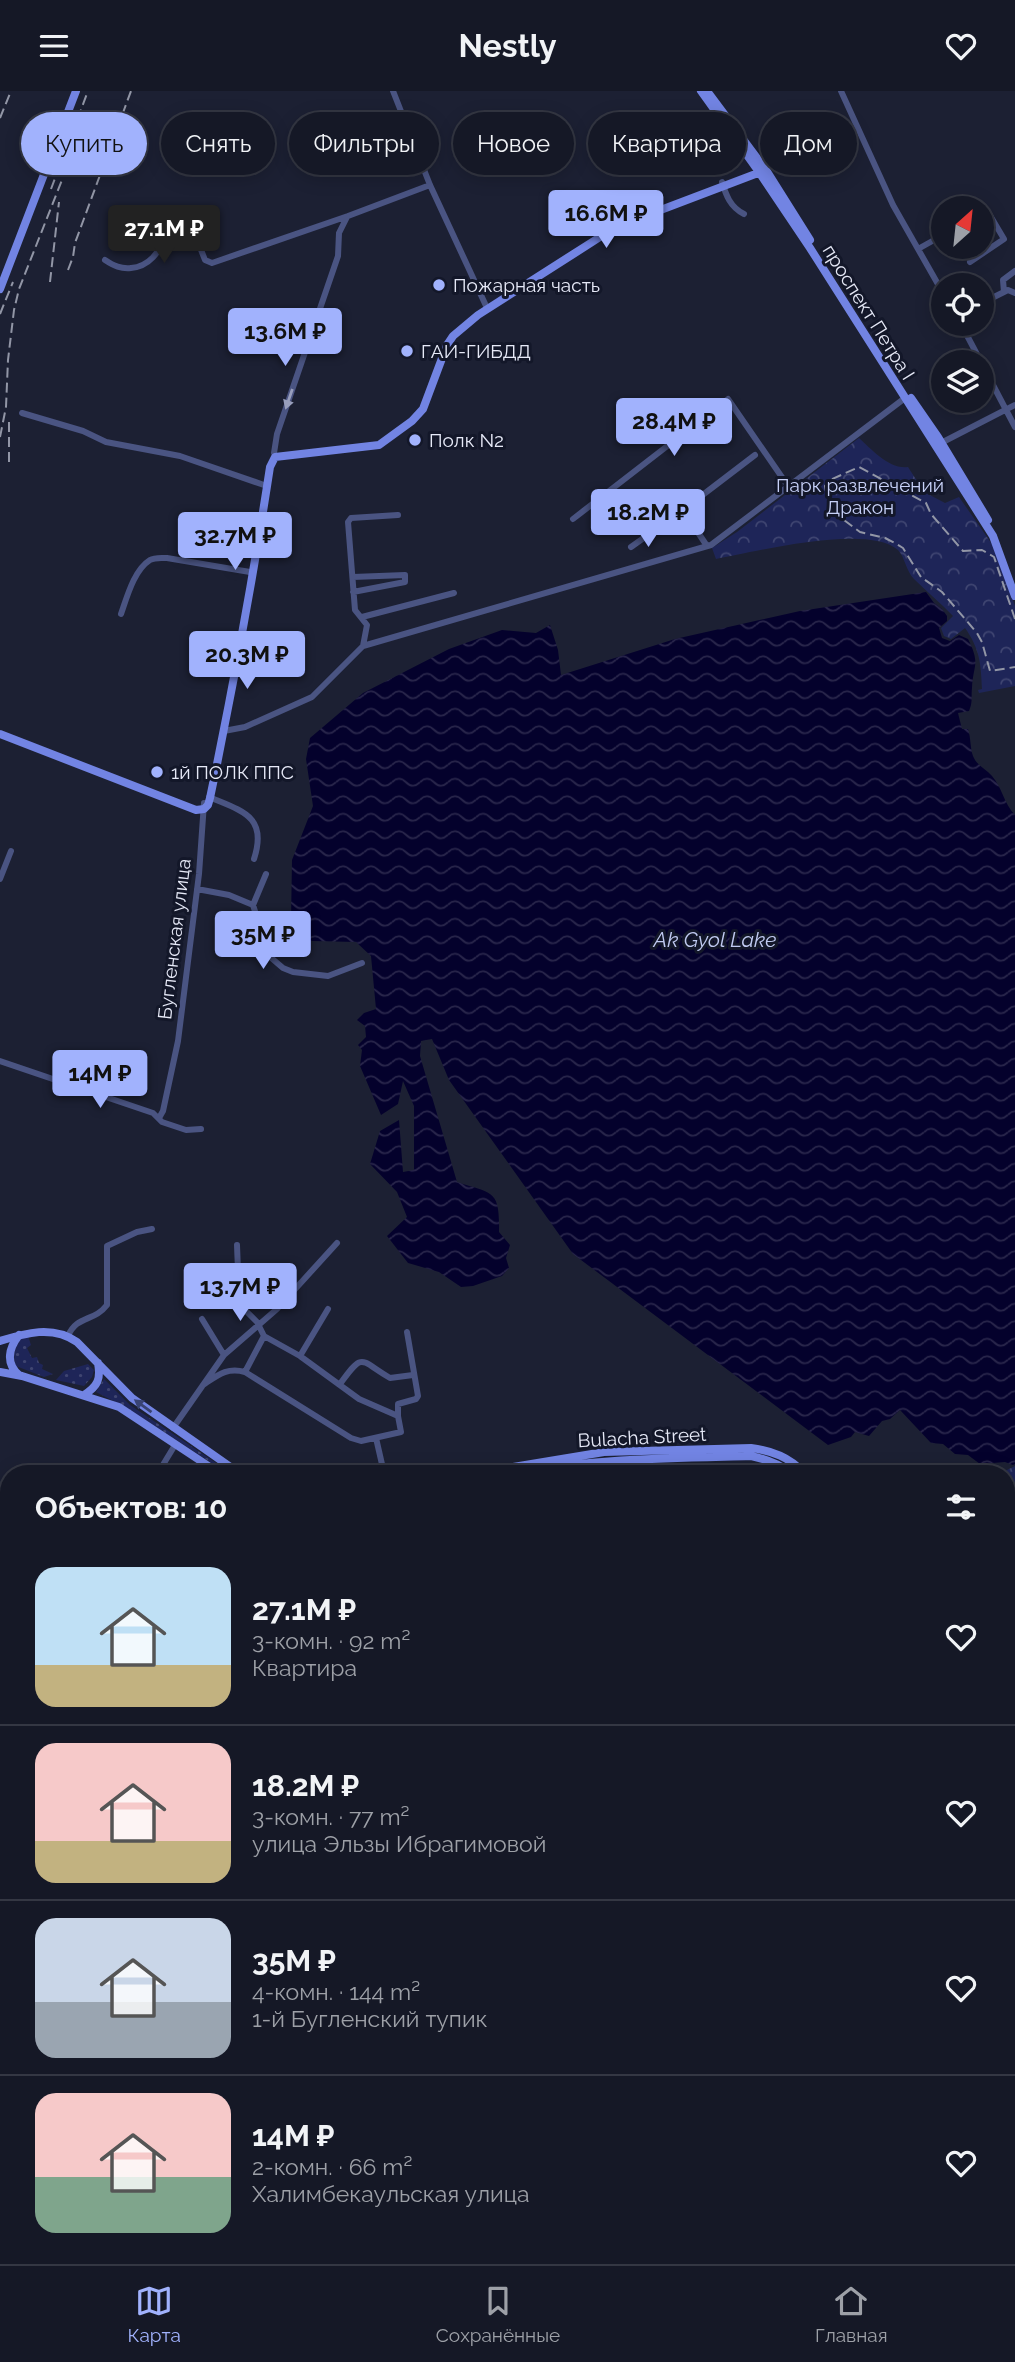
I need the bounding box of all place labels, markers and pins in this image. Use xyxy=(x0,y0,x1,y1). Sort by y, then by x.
pin: 16.6M ₽ xyxy=(541,191,671,250)
pin: 27.1M ₽ xyxy=(99,205,229,265)
place label: Пожарная часть xyxy=(453,274,600,296)
marker: Пожарная часть xyxy=(431,277,447,293)
pin: 13.6M ₽ xyxy=(220,309,350,368)
place label: ГАИ-ГИБДД xyxy=(421,340,531,362)
marker: ГАИ-ГИБДД xyxy=(399,343,415,359)
pin: 28.4M ₽ xyxy=(609,399,739,458)
place label: Полк N2 xyxy=(429,429,504,451)
marker: Полк N2 xyxy=(407,432,423,448)
pin: 18.2M ₽ xyxy=(583,489,713,549)
pin: 32.7M ₽ xyxy=(170,512,300,572)
pin: 20.3M ₽ xyxy=(182,631,312,691)
place label: 1й ПОЛК ППС xyxy=(171,761,294,783)
marker: 1й ПОЛК ППС xyxy=(149,764,165,780)
pin: 35M ₽ xyxy=(214,911,312,971)
pin: 14M ₽ xyxy=(51,1051,149,1110)
pin: 13.7M ₽ xyxy=(175,1263,305,1323)

